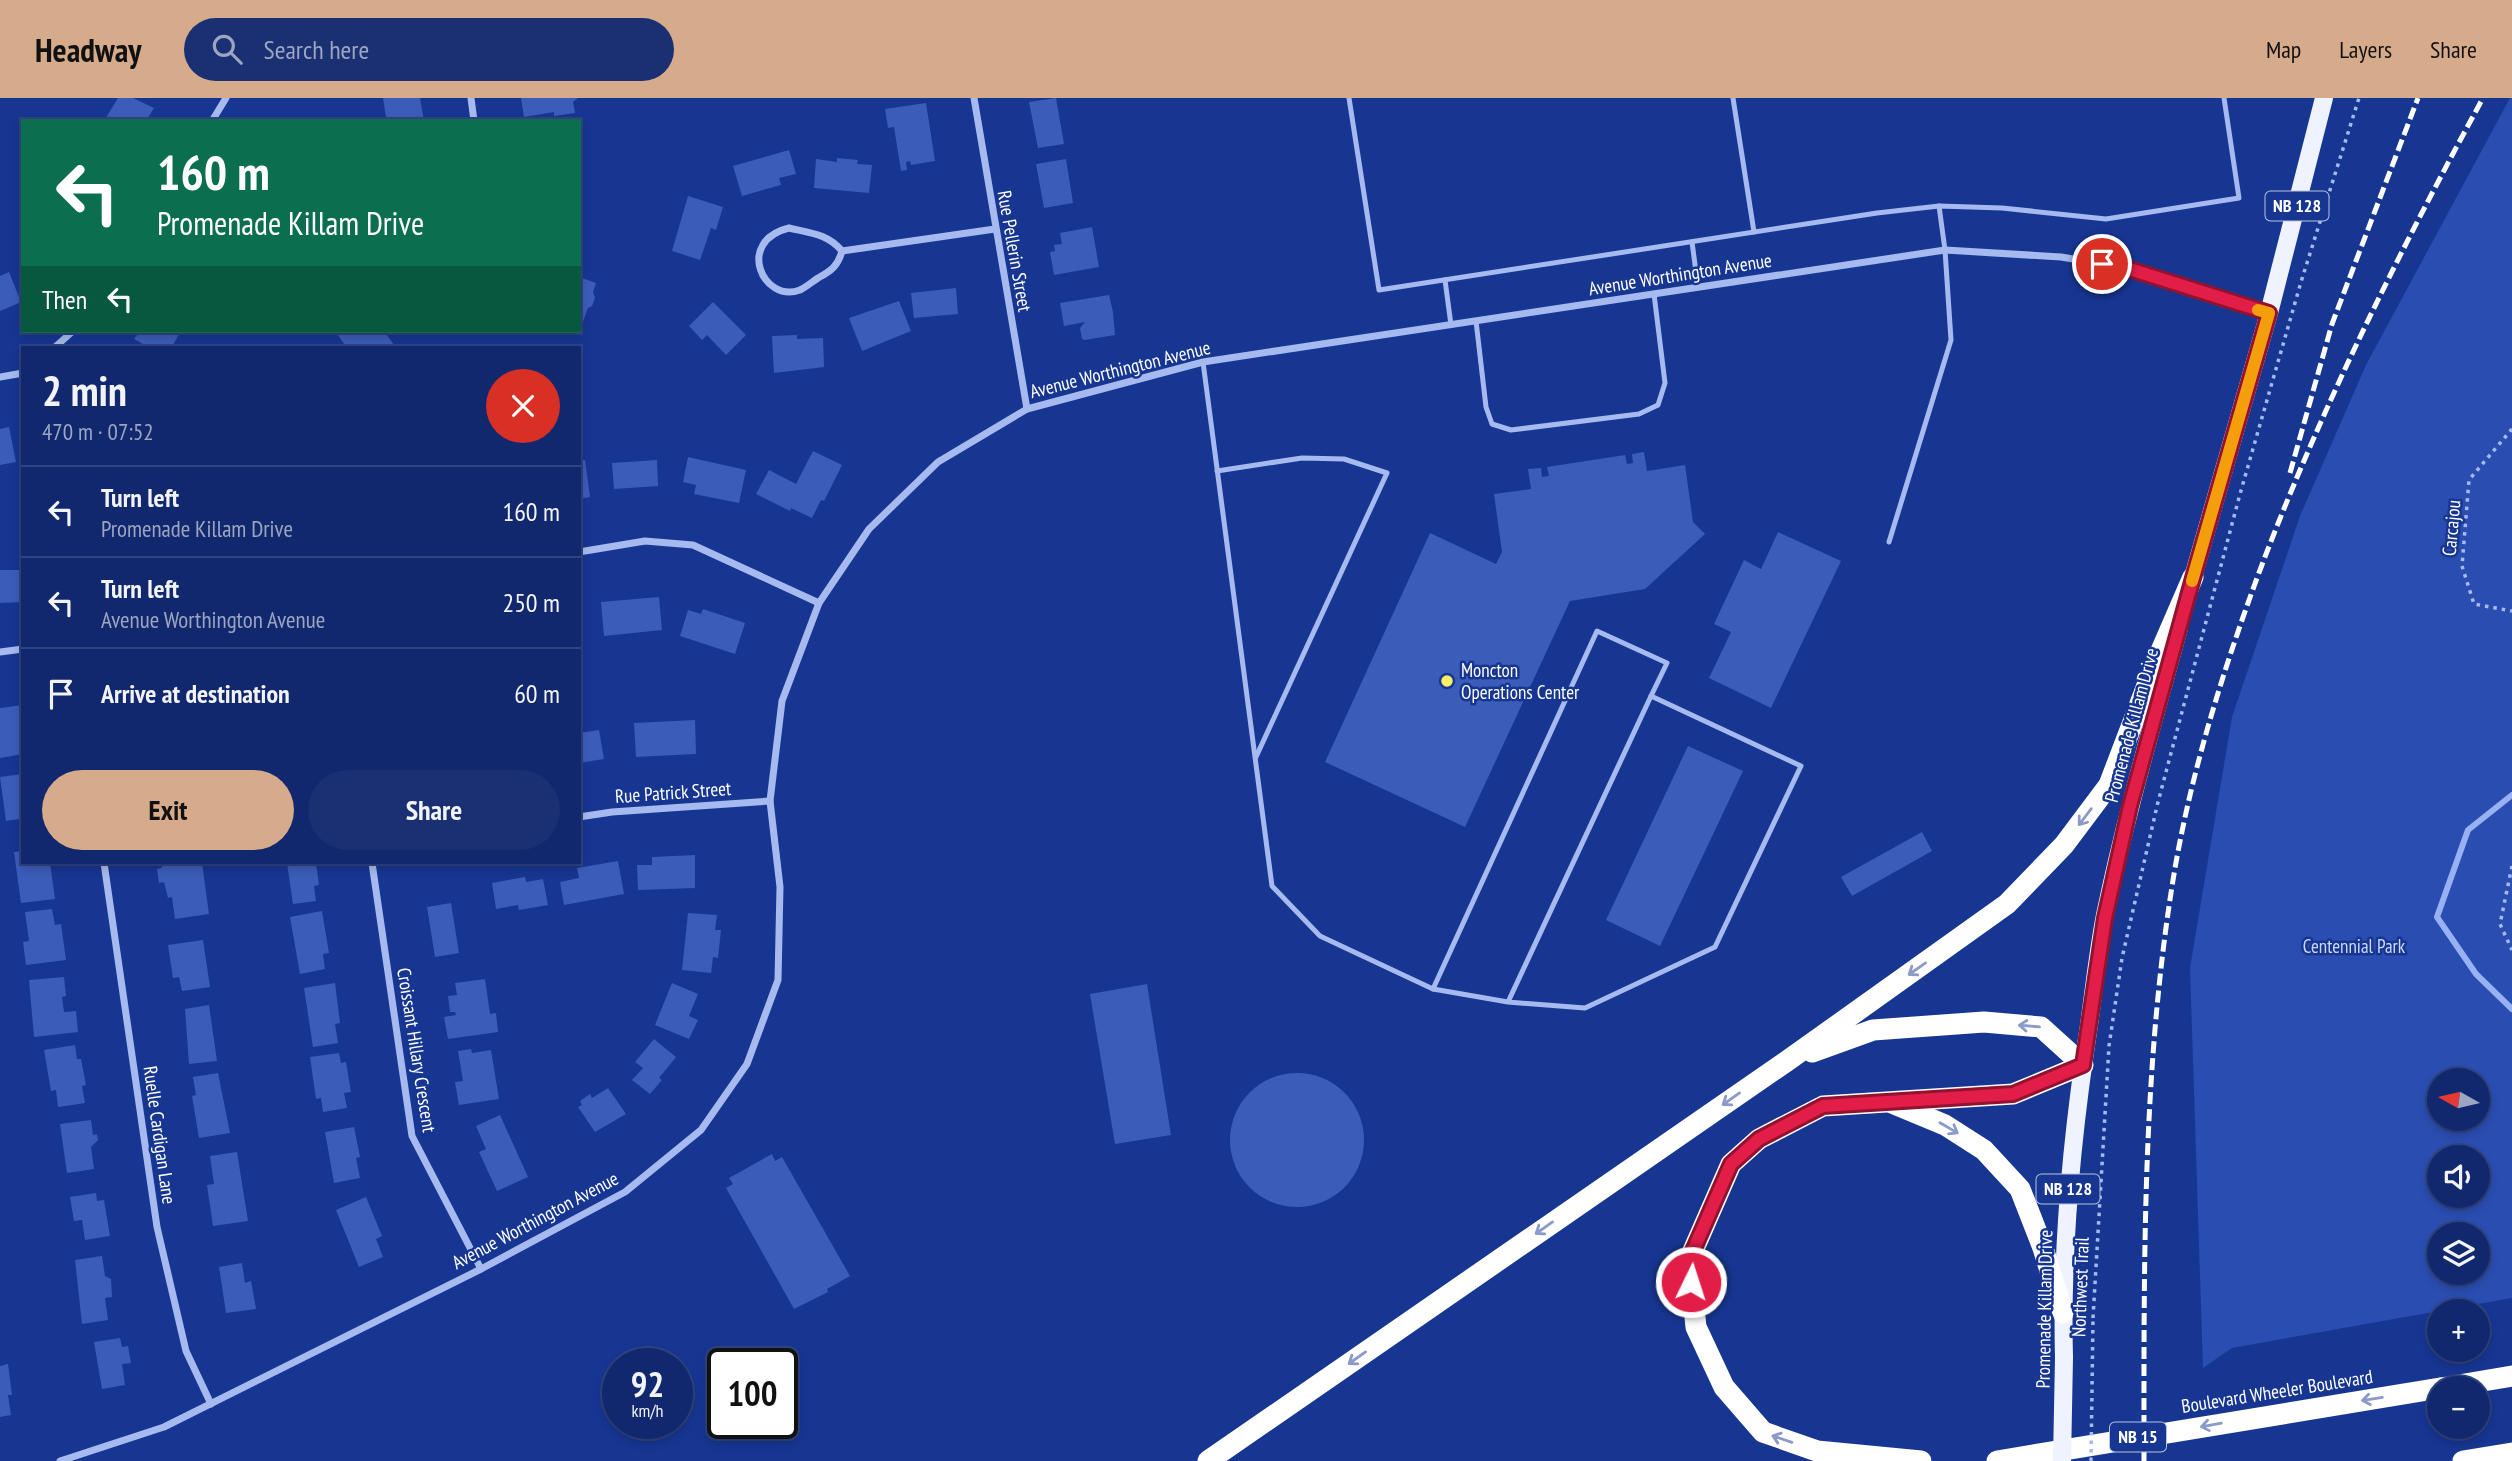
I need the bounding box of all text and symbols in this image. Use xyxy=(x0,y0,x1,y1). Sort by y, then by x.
search box xyxy=(184,18,674,81)
text: Headway xyxy=(35,28,142,71)
icon: search xyxy=(208,30,246,68)
text: Search here xyxy=(264,33,369,66)
text: Map xyxy=(2266,34,2301,65)
text: Layers xyxy=(2339,34,2392,65)
text: Share xyxy=(2430,34,2477,65)
text: 160 m xyxy=(157,140,270,204)
icon: left xyxy=(42,147,133,238)
street label: Rue Pellerin Street xyxy=(993,188,1038,314)
road number: NB 128 xyxy=(2266,192,2328,220)
text: Promenade Killam Drive xyxy=(157,202,424,244)
pin xyxy=(2072,234,2132,294)
icon: arrive xyxy=(2083,245,2121,283)
street label: Avenue Worthington Avenue xyxy=(1587,248,1773,300)
icon: left xyxy=(101,280,139,318)
text: Then xyxy=(42,283,87,316)
street label: Avenue Worthington Avenue xyxy=(1027,335,1213,403)
text: 2 min xyxy=(42,363,127,418)
button: close xyxy=(486,369,560,443)
text: 470 m · 07:52 xyxy=(42,417,154,446)
text: Turn left xyxy=(101,481,179,514)
icon: left xyxy=(42,493,80,531)
text: 160 m xyxy=(502,495,560,528)
street label: Carcajou xyxy=(2437,499,2465,557)
text: Promenade Killam Drive xyxy=(101,514,293,543)
text: Turn left xyxy=(101,572,179,605)
icon: left xyxy=(42,584,80,622)
text: 250 m xyxy=(502,586,560,619)
text: Avenue Worthington Avenue xyxy=(101,605,325,634)
street label: Promenade Killam Drive xyxy=(2099,645,2163,805)
place label: Moncton Operations Center xyxy=(1461,658,1580,704)
marker: Moncton Operations Center xyxy=(1439,673,1455,689)
icon: arrive xyxy=(42,675,80,713)
text: Arrive at destination xyxy=(101,677,290,710)
text: 60 m xyxy=(514,677,560,710)
button: Exit xyxy=(42,770,294,850)
button: Share xyxy=(308,770,560,850)
street label: Rue Patrick Street xyxy=(614,776,733,808)
one-way arrow xyxy=(2077,808,2092,826)
park label: Centennial Park xyxy=(2303,934,2406,958)
one-way arrow xyxy=(1908,962,1927,976)
street label: Croissant Hillary Crescent xyxy=(392,966,442,1135)
one-way arrow xyxy=(2018,1019,2041,1032)
street label: Ruelle Cardigan Lane xyxy=(138,1064,182,1206)
north arrow xyxy=(2427,1068,2490,1130)
map controls xyxy=(2427,1068,2490,1439)
one-way arrow xyxy=(1721,1092,1741,1106)
one-way arrow xyxy=(1938,1122,1959,1135)
button: sound xyxy=(2427,1145,2490,1208)
street label: Avenue Worthington Avenue xyxy=(448,1166,623,1274)
road number: NB 128 xyxy=(2036,1174,2100,1204)
one-way arrow xyxy=(1535,1221,1554,1235)
button: layers xyxy=(2427,1222,2490,1285)
street label: Promenade Killam Drive xyxy=(2031,1229,2057,1388)
street label: Northwest Trail xyxy=(2066,1236,2094,1337)
position arrow xyxy=(1654,1245,1728,1319)
button: + xyxy=(2427,1299,2490,1362)
speed limit sign: 100 xyxy=(707,1348,798,1439)
one-way arrow xyxy=(1348,1351,1367,1365)
text: 92 xyxy=(631,1361,664,1407)
street label: Boulevard Wheeler Boulevard xyxy=(2180,1364,2374,1418)
button: − xyxy=(2427,1376,2490,1439)
one-way arrow xyxy=(2361,1393,2384,1406)
text: km/h xyxy=(632,1399,663,1422)
one-way arrow xyxy=(2200,1419,2223,1432)
road number: NB 15 xyxy=(2110,1422,2166,1452)
one-way arrow xyxy=(1772,1432,1794,1444)

